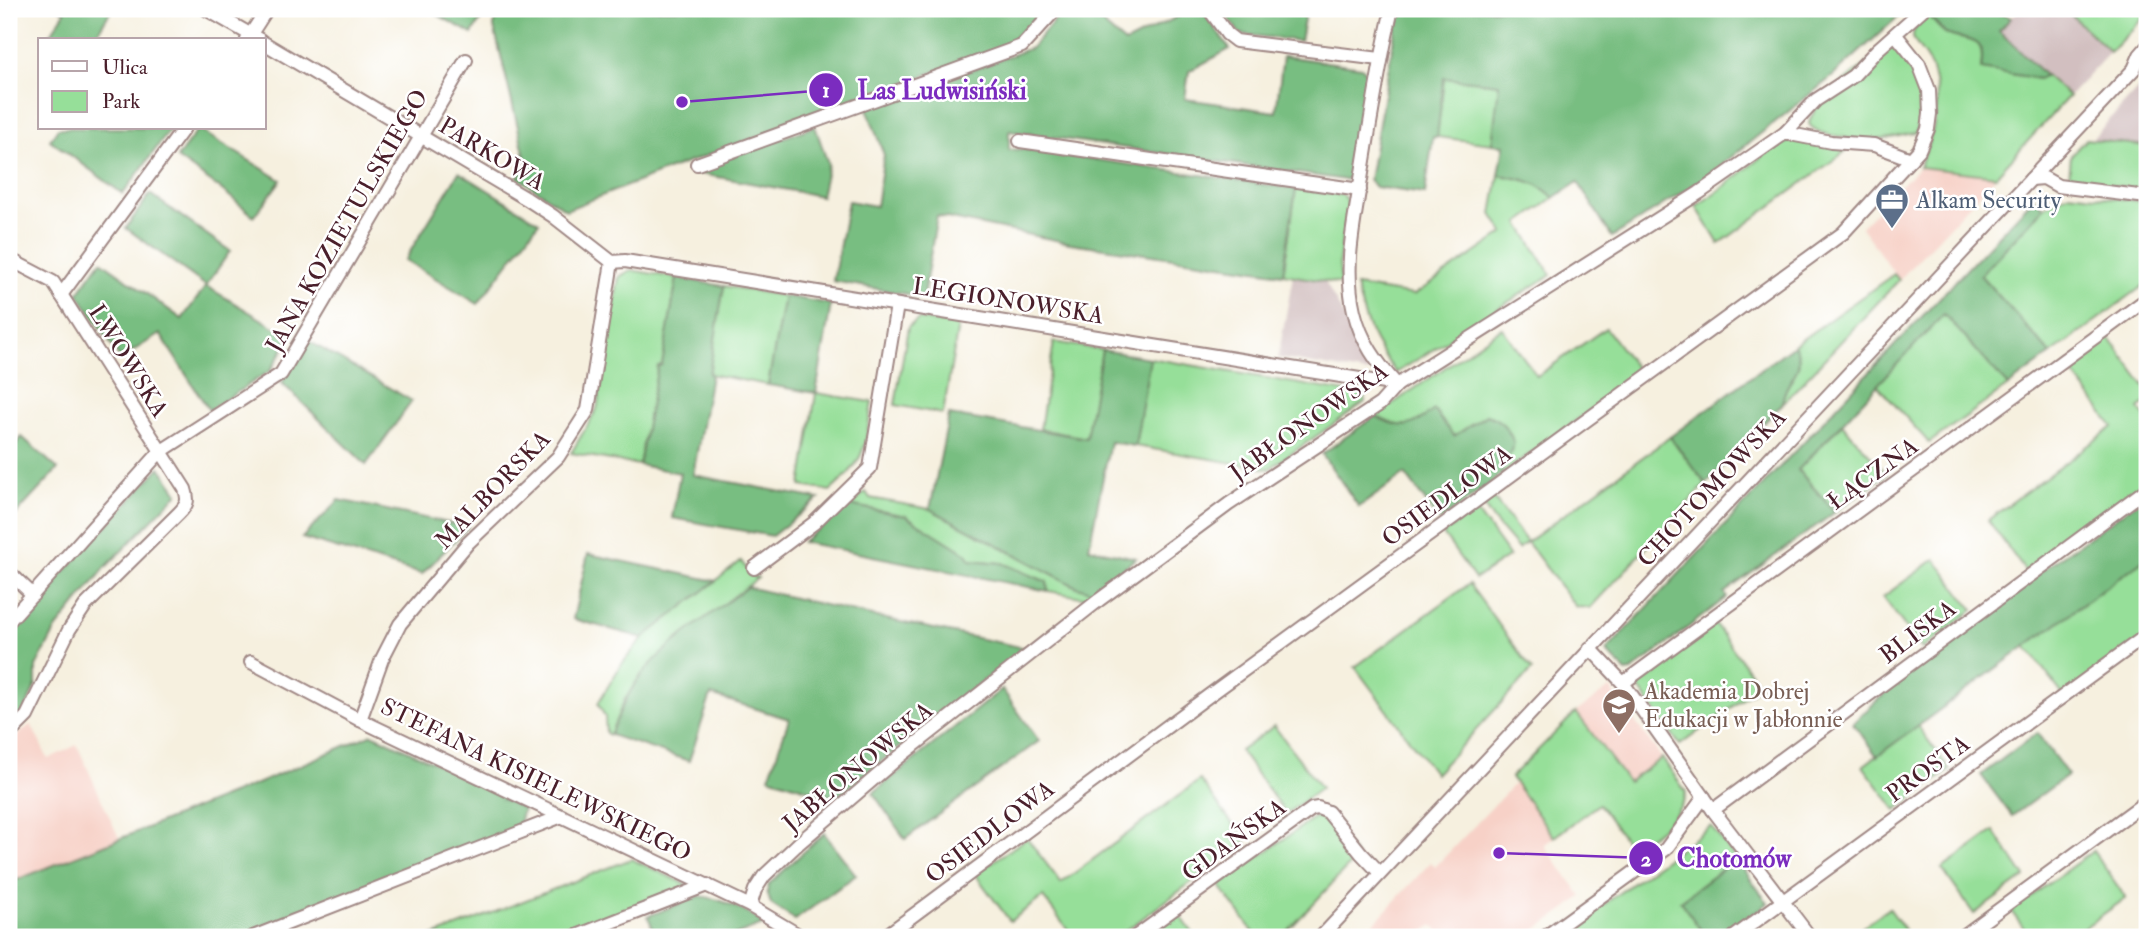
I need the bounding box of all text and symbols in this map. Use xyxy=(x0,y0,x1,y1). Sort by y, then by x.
legend xyxy=(38,38,266,130)
text: Ulica xyxy=(102,54,148,81)
callout: Las Ludwisiński xyxy=(808,66,1041,113)
text: Las Ludwisiński xyxy=(857,75,1027,107)
text: 1 xyxy=(822,77,830,104)
street label: JANA KOZIETULSKIEGO xyxy=(258,84,435,359)
text: Park xyxy=(102,88,140,115)
street label: PARKOWA xyxy=(433,110,551,198)
office icon: Alkam Security xyxy=(1873,181,1911,230)
place label: Alkam Security xyxy=(1915,185,2062,216)
street label: LEGIONOWSKA xyxy=(910,271,1106,331)
street label: LWOWSKA xyxy=(81,299,175,423)
street label: JABŁONOWSKA xyxy=(1223,356,1394,489)
street label: CHOTOMOWSKA xyxy=(1631,402,1793,574)
street label: MALBORSKA xyxy=(429,424,557,556)
street label: ŁĄCZNA xyxy=(1822,431,1924,517)
street label: OSIEDLOWA xyxy=(1376,438,1518,554)
street label: BLISKA xyxy=(1874,593,1962,671)
place label: Akademia Dobrej Edukacji w Jabłonnie xyxy=(1643,676,1843,735)
school or university icon: Akademia Dobrej Edukacji w Jabłonnie xyxy=(1600,686,1638,735)
street label: STEFANA KISIELEWSKIEGO xyxy=(376,691,696,869)
street label: JABŁONOWSKA xyxy=(776,695,940,840)
street label: PROSTA xyxy=(1880,728,1976,810)
street label: OSIEDLOWA xyxy=(919,773,1061,891)
street label: GDAŃSKA xyxy=(1175,791,1292,888)
callout: Chotomów xyxy=(1628,835,1806,882)
text: Chotomów xyxy=(1677,843,1792,875)
text: 2 xyxy=(1641,846,1652,873)

